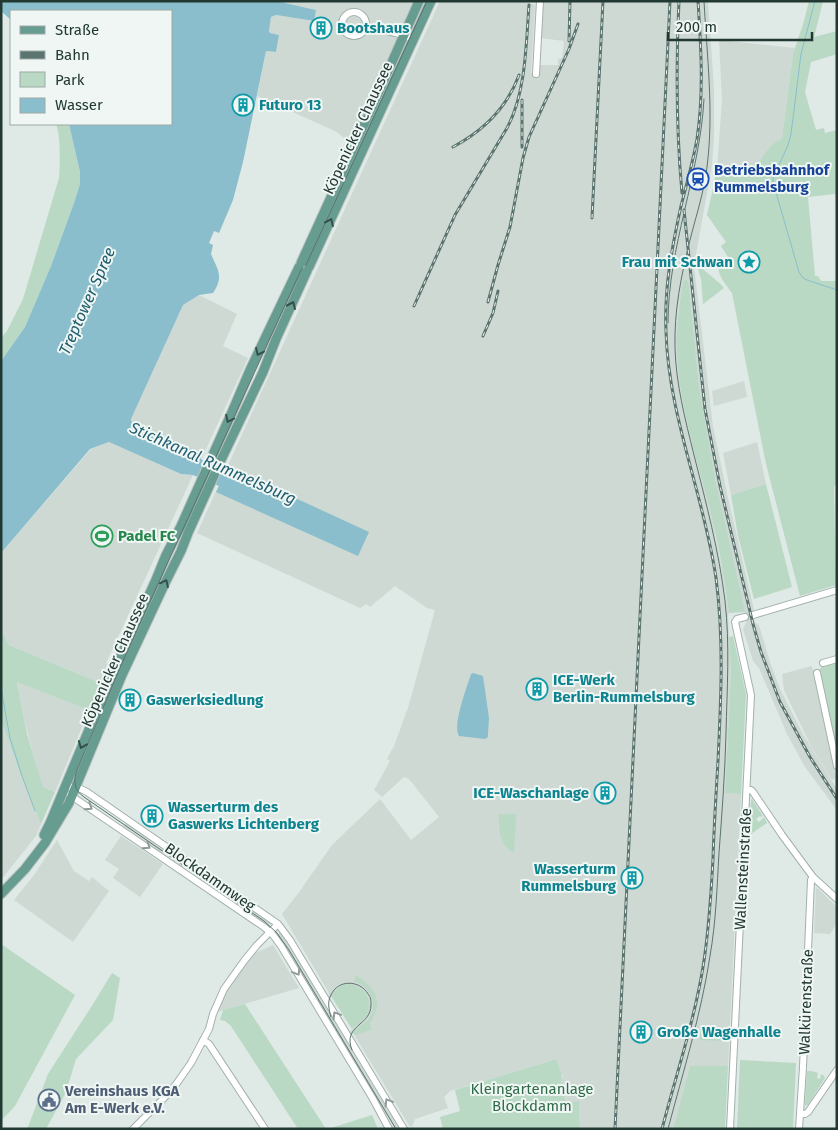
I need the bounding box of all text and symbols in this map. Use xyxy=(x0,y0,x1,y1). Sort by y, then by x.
legend xyxy=(10,10,172,125)
scale bar xyxy=(668,10,812,42)
building icon: Bootshaus xyxy=(309,16,333,40)
text: 200 m xyxy=(676,18,717,36)
place label: Bootshaus xyxy=(337,19,410,37)
text: Straße xyxy=(55,21,99,39)
text: Bahn xyxy=(55,46,90,64)
street label: Köpenicker Chaussee xyxy=(319,59,397,197)
text: Park xyxy=(55,71,85,89)
building icon: Futuro 13 xyxy=(231,93,255,117)
text: Wasser xyxy=(55,96,103,114)
place label: Futuro 13 xyxy=(259,96,322,114)
place label: Betriebsbahnhof Rummelsburg xyxy=(714,161,831,196)
station icon: Betriebsbahnhof Rummelsburg xyxy=(686,167,710,191)
one-way arrow xyxy=(323,218,334,227)
water label: Treptower Spree xyxy=(55,244,119,358)
place icon: Frau mit Schwan xyxy=(737,250,761,274)
place label: Frau mit Schwan xyxy=(622,253,733,271)
one-way arrow xyxy=(285,301,296,310)
one-way arrow xyxy=(254,347,265,356)
one-way arrow xyxy=(225,414,236,423)
water label: Stichkanal Rummelsburg xyxy=(126,417,299,508)
sports icon: Padel FC xyxy=(90,524,114,548)
place label: Padel FC xyxy=(118,527,176,545)
one-way arrow xyxy=(159,579,169,588)
street label: Köpenicker Chaussee xyxy=(77,590,153,730)
place label: ICE-Werk Berlin-Rummelsburg xyxy=(553,671,696,706)
building icon: ICE-Werk Berlin-Rummelsburg xyxy=(525,677,549,701)
building icon: Gaswerksiedlung xyxy=(118,688,142,712)
place label: Gaswerksiedlung xyxy=(146,691,264,709)
one-way arrow xyxy=(78,740,88,749)
building icon: ICE-Waschanlage xyxy=(593,781,617,805)
place label: ICE-Waschanlage xyxy=(473,784,589,802)
place label: Wasserturm des Gaswerks Lichtenberg xyxy=(168,798,320,833)
one-way arrow xyxy=(84,801,93,810)
building icon: Wasserturm des Gaswerks Lichtenberg xyxy=(140,804,164,828)
street label: Wallensteinstraße xyxy=(731,808,755,930)
street label: Blockdammweg xyxy=(161,839,259,915)
one-way arrow xyxy=(141,840,150,849)
place label: Wasserturm Rummelsburg xyxy=(521,860,617,895)
building icon: Wasserturm Rummelsburg xyxy=(620,866,644,890)
street label: Walkürenstraße xyxy=(795,949,817,1055)
one-way arrow xyxy=(291,967,301,976)
one-way arrow xyxy=(332,1011,342,1020)
building icon: Große Wagenhalle xyxy=(629,1020,653,1044)
place label: Große Wagenhalle xyxy=(657,1023,781,1041)
park label: Kleingartenanlage Blockdamm xyxy=(471,1080,594,1115)
place label: Vereinshaus KGA Am E-Werk e.V. xyxy=(64,1082,181,1117)
public building icon: Vereinshaus KGA Am E-Werk e.V. xyxy=(37,1088,61,1112)
one-way arrow xyxy=(384,1098,394,1107)

